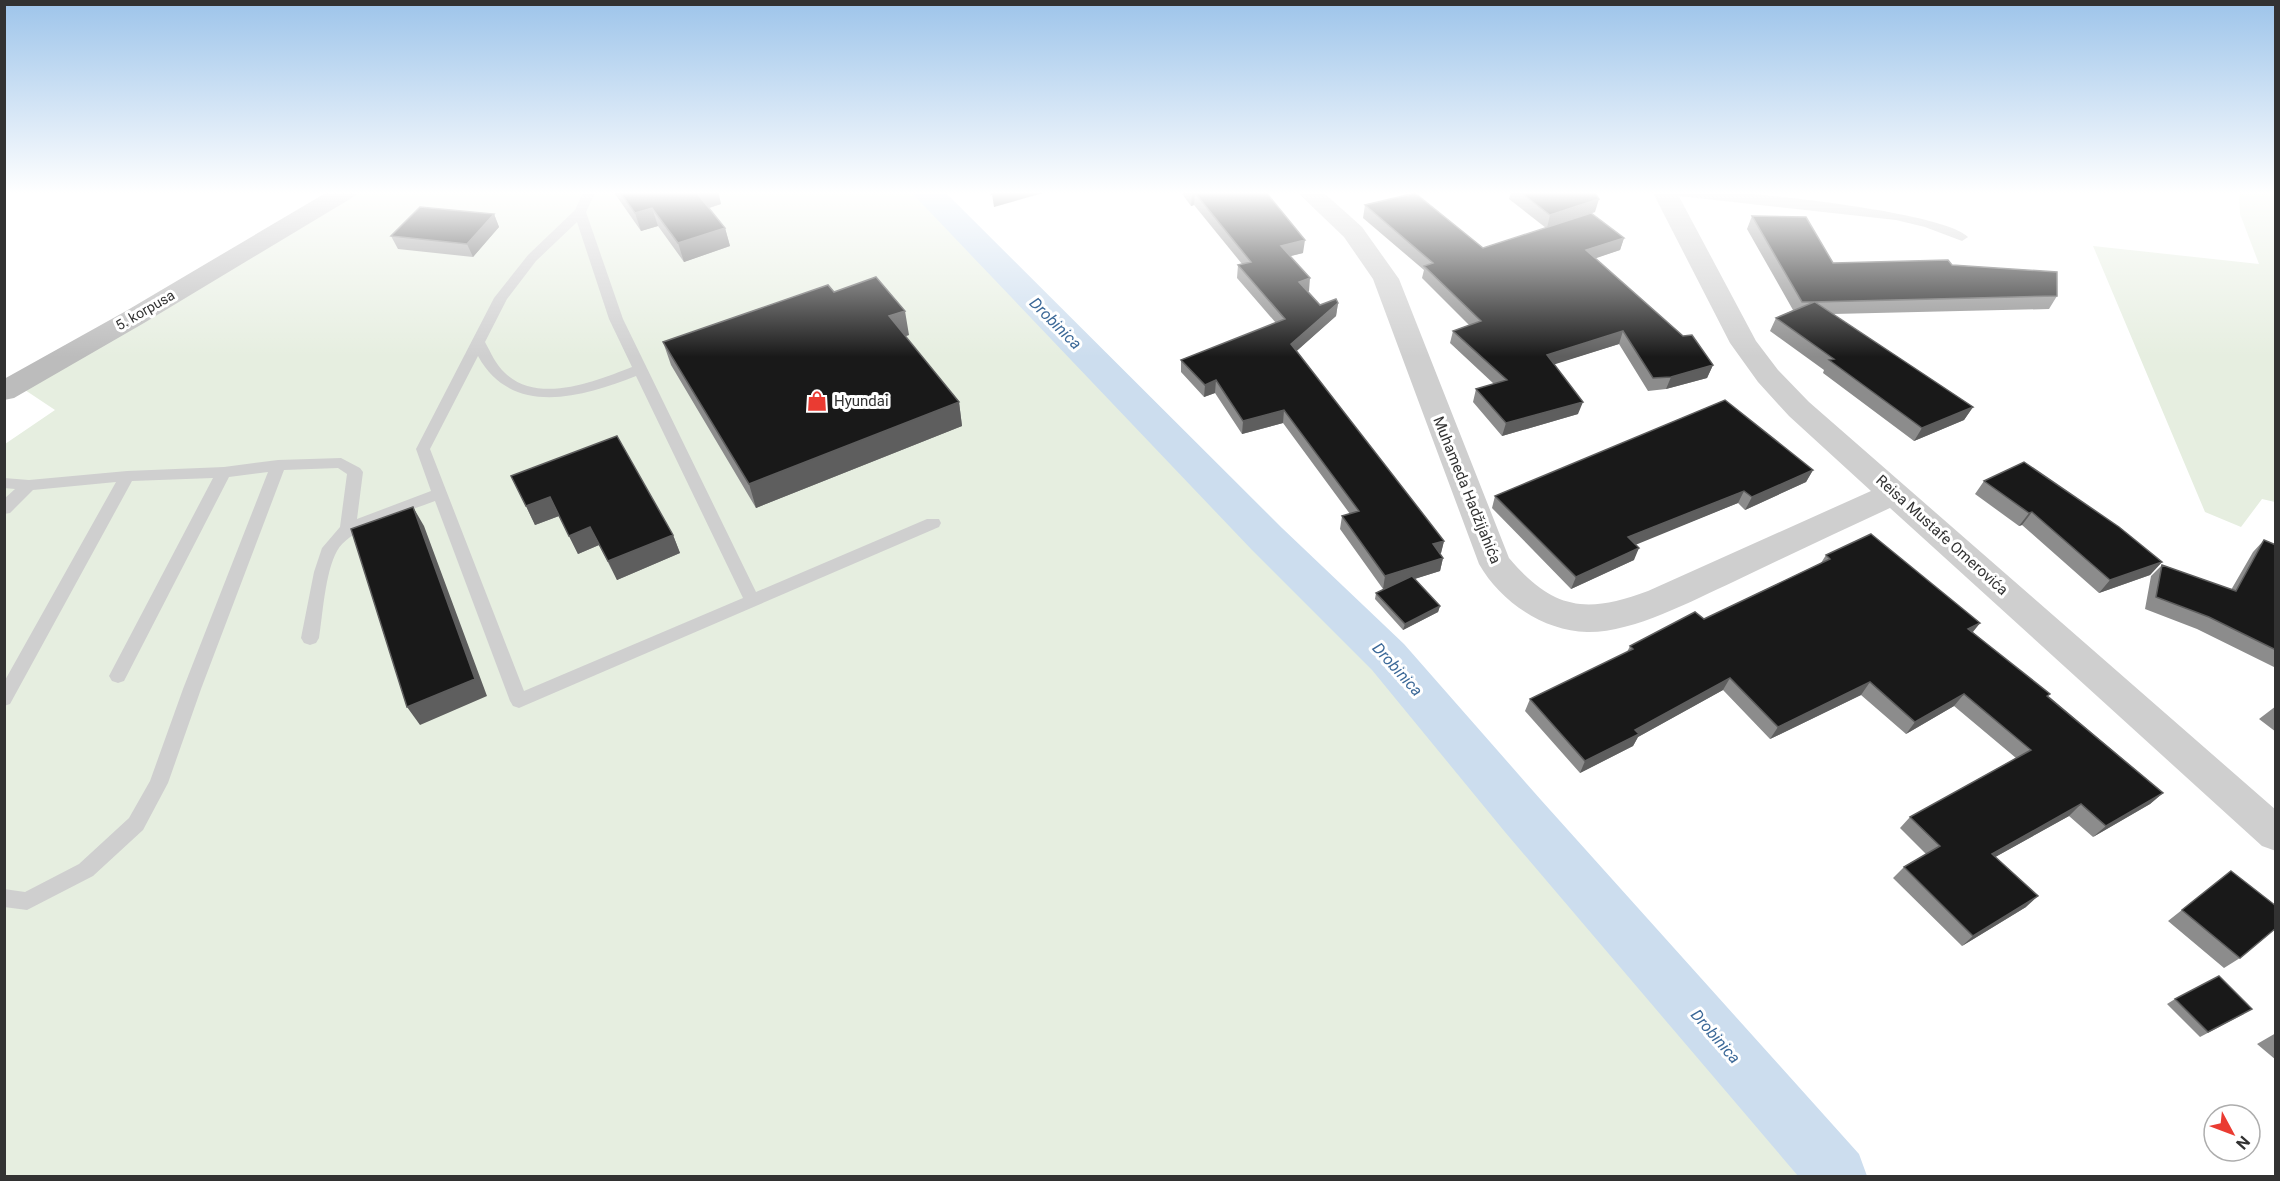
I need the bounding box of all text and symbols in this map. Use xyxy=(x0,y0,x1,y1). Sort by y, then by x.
street label: 5. korpusa xyxy=(113,287,177,333)
water label: Drobinica xyxy=(1026,293,1086,353)
shop icon: Hyundai xyxy=(805,389,829,413)
place label: Hyundai xyxy=(834,392,889,410)
street label: Muhameda Hadžijahića xyxy=(1429,414,1505,566)
street label: Reisa Mustafe Omerovića xyxy=(1872,471,2012,599)
water label: Drobinica xyxy=(1369,639,1427,700)
water label: Drobinica xyxy=(1687,1005,1744,1067)
north arrow xyxy=(2202,1103,2262,1163)
text: N xyxy=(2232,1132,2254,1153)

